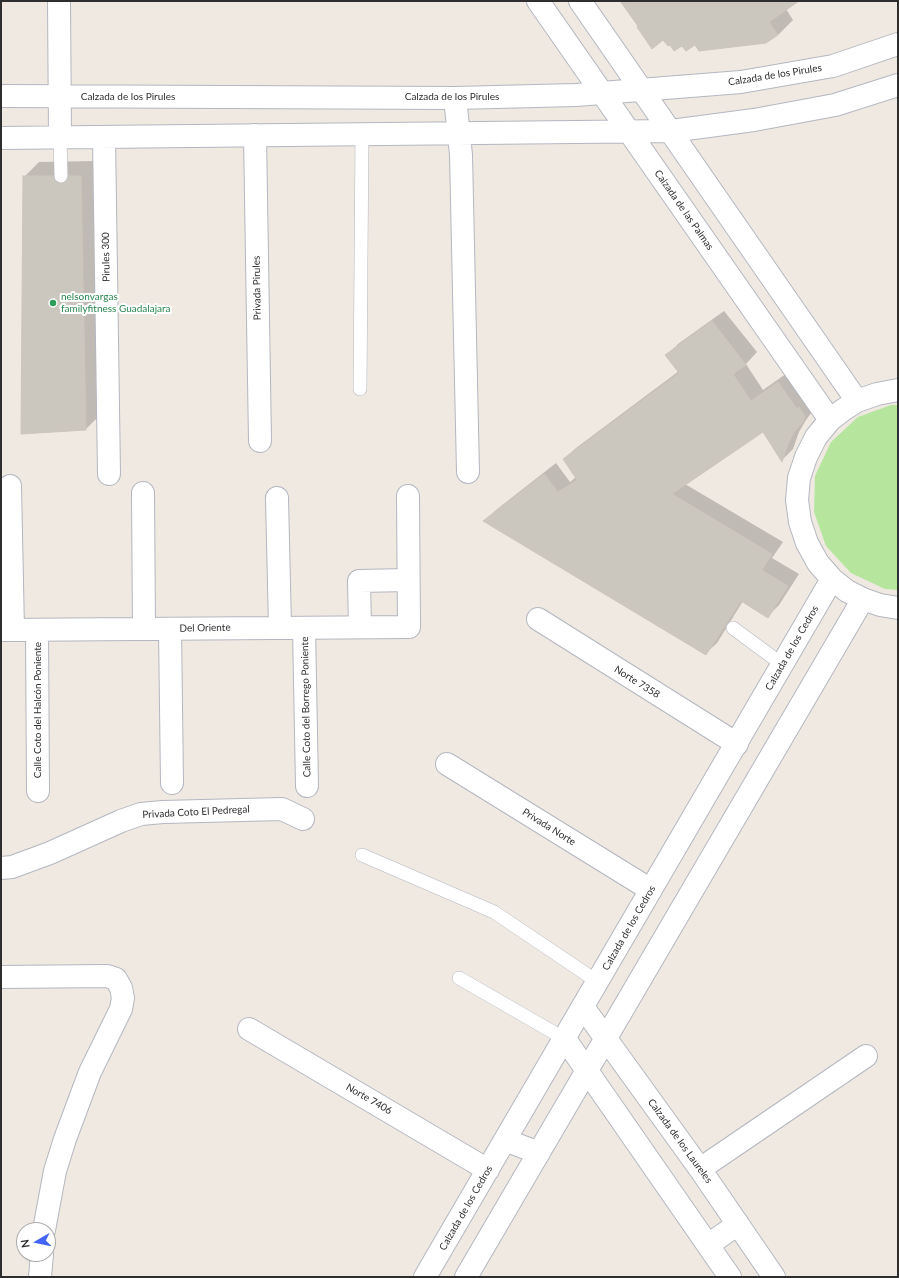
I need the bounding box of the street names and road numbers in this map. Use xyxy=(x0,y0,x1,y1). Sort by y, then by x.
street label: Calzada de los Pirules xyxy=(727,62,823,88)
street label: Calzada de los Pirules xyxy=(81,91,175,103)
street label: Calzada de los Pirules xyxy=(405,91,499,103)
street label: Calzada de las Palmas xyxy=(652,168,716,252)
street label: Pirules 300 xyxy=(100,232,112,282)
street label: Privada Pirules xyxy=(250,256,264,320)
street label: Calzada de los Cedros xyxy=(763,603,821,693)
street label: Del Oriente xyxy=(179,622,231,634)
street label: Calle Coto del Borrego Poniente xyxy=(299,637,313,777)
street label: Calle Coto del Halcón Poniente xyxy=(32,642,44,778)
street label: Norte 7358 xyxy=(612,663,662,701)
street label: Privada Coto El Pedregal xyxy=(142,803,250,821)
street label: Privada Norte xyxy=(520,806,578,848)
street label: Calzada de los Cedros xyxy=(600,883,658,973)
street label: Norte 7406 xyxy=(344,1081,394,1117)
street label: Calzada de los Laureles xyxy=(645,1096,715,1186)
street label: Calzada de los Cedros xyxy=(437,1163,495,1253)

